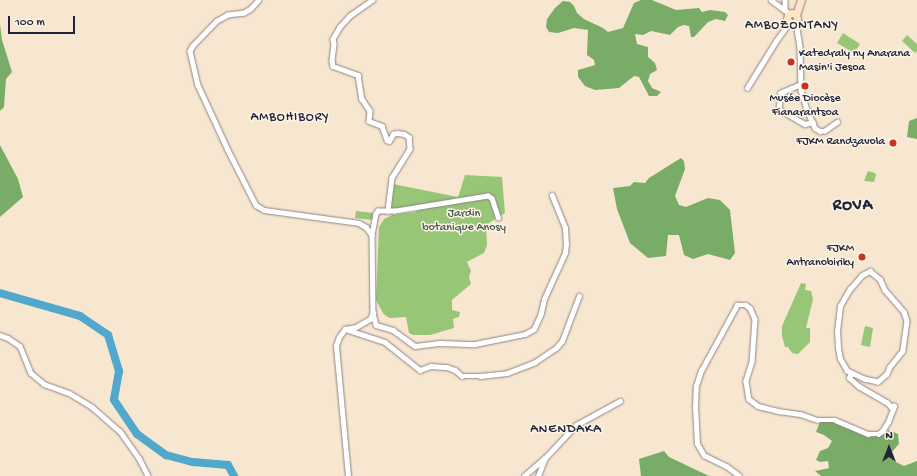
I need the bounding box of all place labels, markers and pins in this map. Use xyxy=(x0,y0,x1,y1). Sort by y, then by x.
place label: Katedraly ny Anarana Masin'i Jesoa xyxy=(799,48,910,76)
marker: Katedraly ny Anarana Masin'i Jesoa xyxy=(786,57,796,67)
marker: Musée Diocèse Fianarantsoa xyxy=(800,81,810,91)
place label: Musée Diocèse Fianarantsoa xyxy=(769,93,841,121)
place label: FJKM Randzavola xyxy=(796,136,885,150)
marker: FJKM Randzavola xyxy=(888,138,898,148)
place label: FJKM Antranobiriky xyxy=(786,243,854,271)
marker: FJKM Antranobiriky xyxy=(857,252,867,262)

